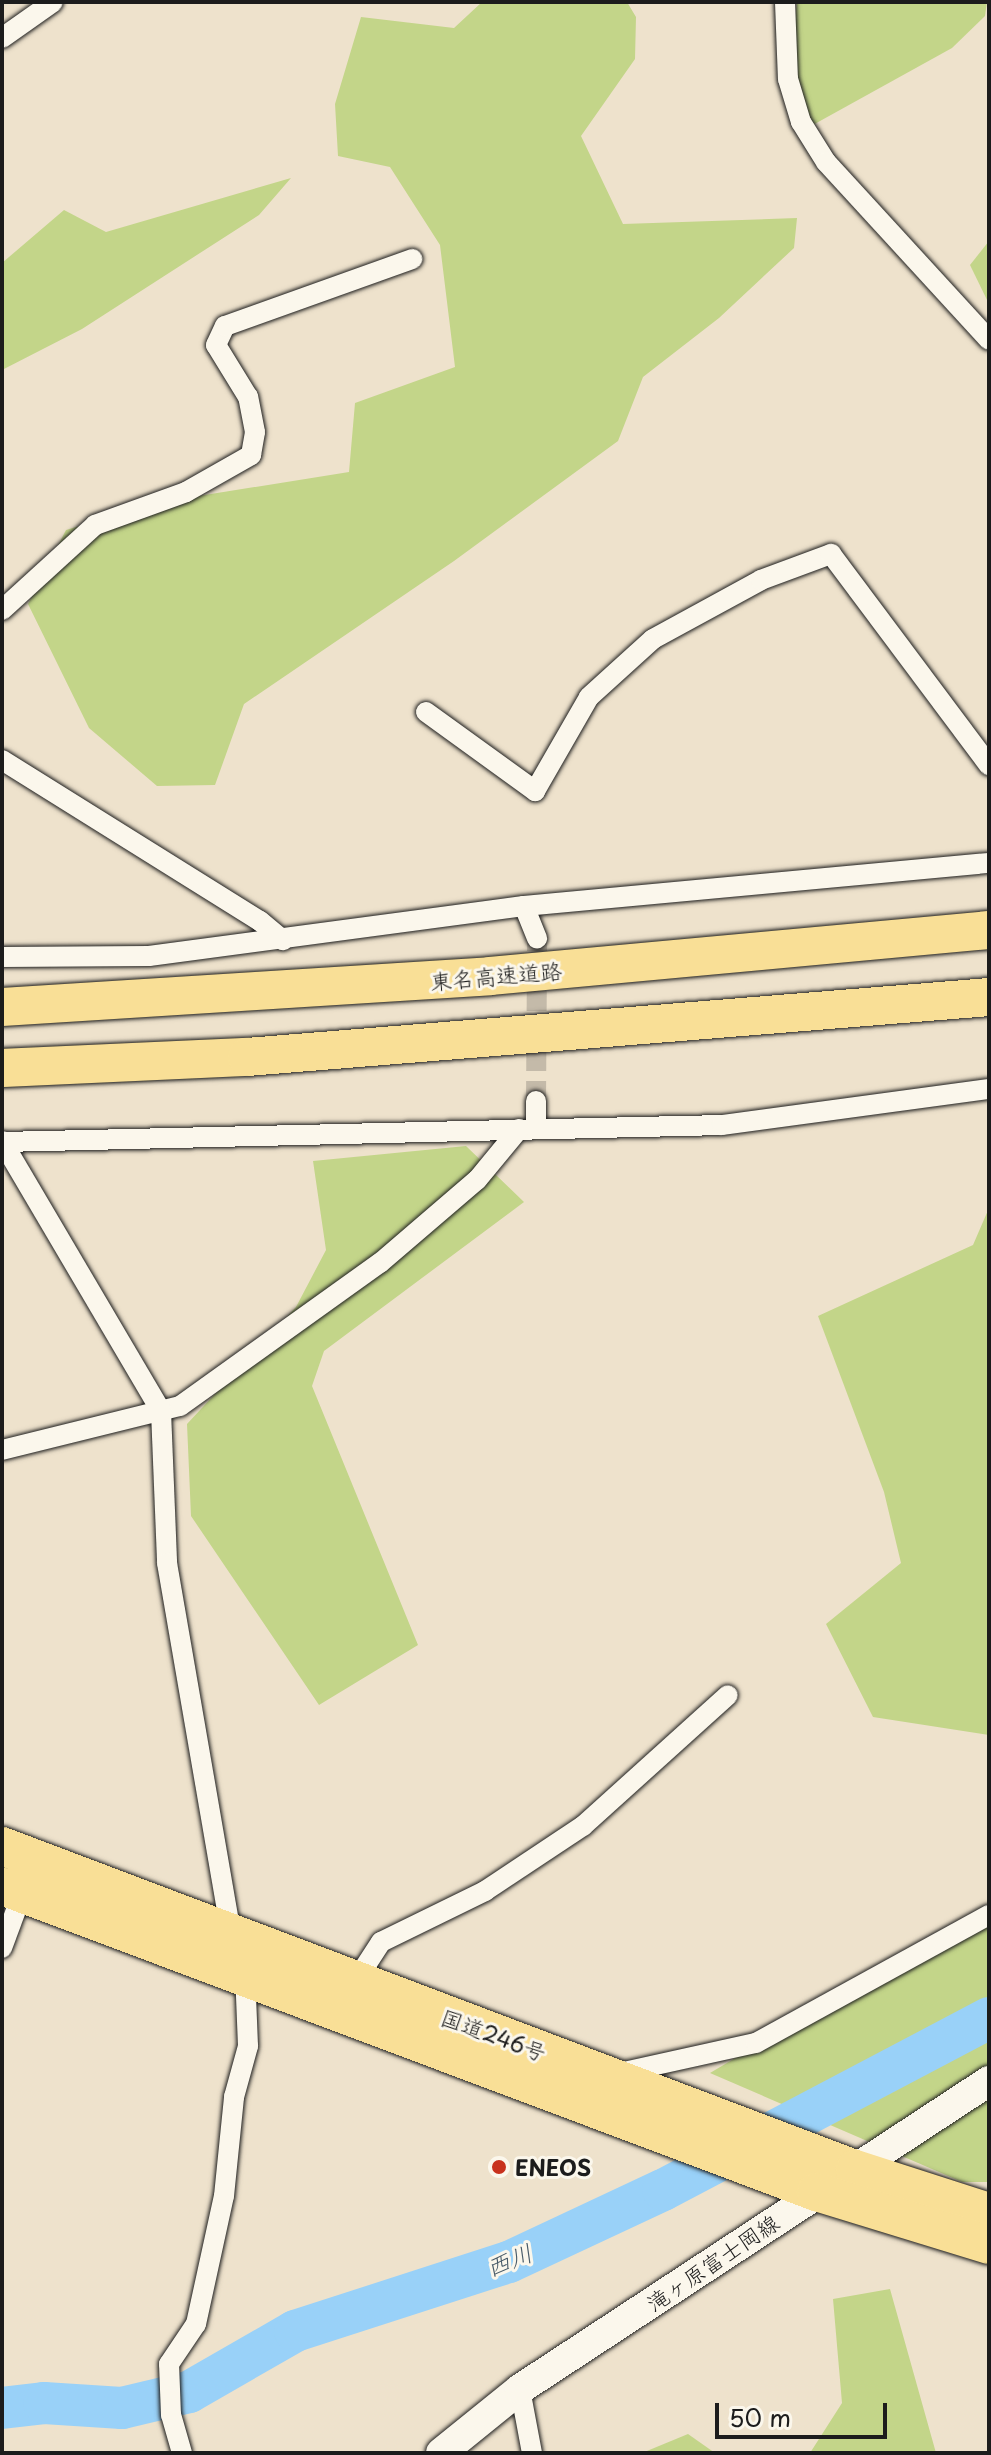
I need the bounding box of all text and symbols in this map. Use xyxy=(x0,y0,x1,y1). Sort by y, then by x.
street label: 東名高速道路 xyxy=(429,956,563,994)
street label: 国道246号 xyxy=(438,2003,550,2065)
place label: ENEOS xyxy=(515,2154,591,2180)
marker: ENEOS xyxy=(490,2158,508,2176)
street label: 滝ヶ原富士岡線 xyxy=(641,2208,783,2316)
water label: 西川 xyxy=(481,2238,537,2282)
scale bar xyxy=(719,2387,891,2437)
text: 50 m xyxy=(729,2399,791,2435)

